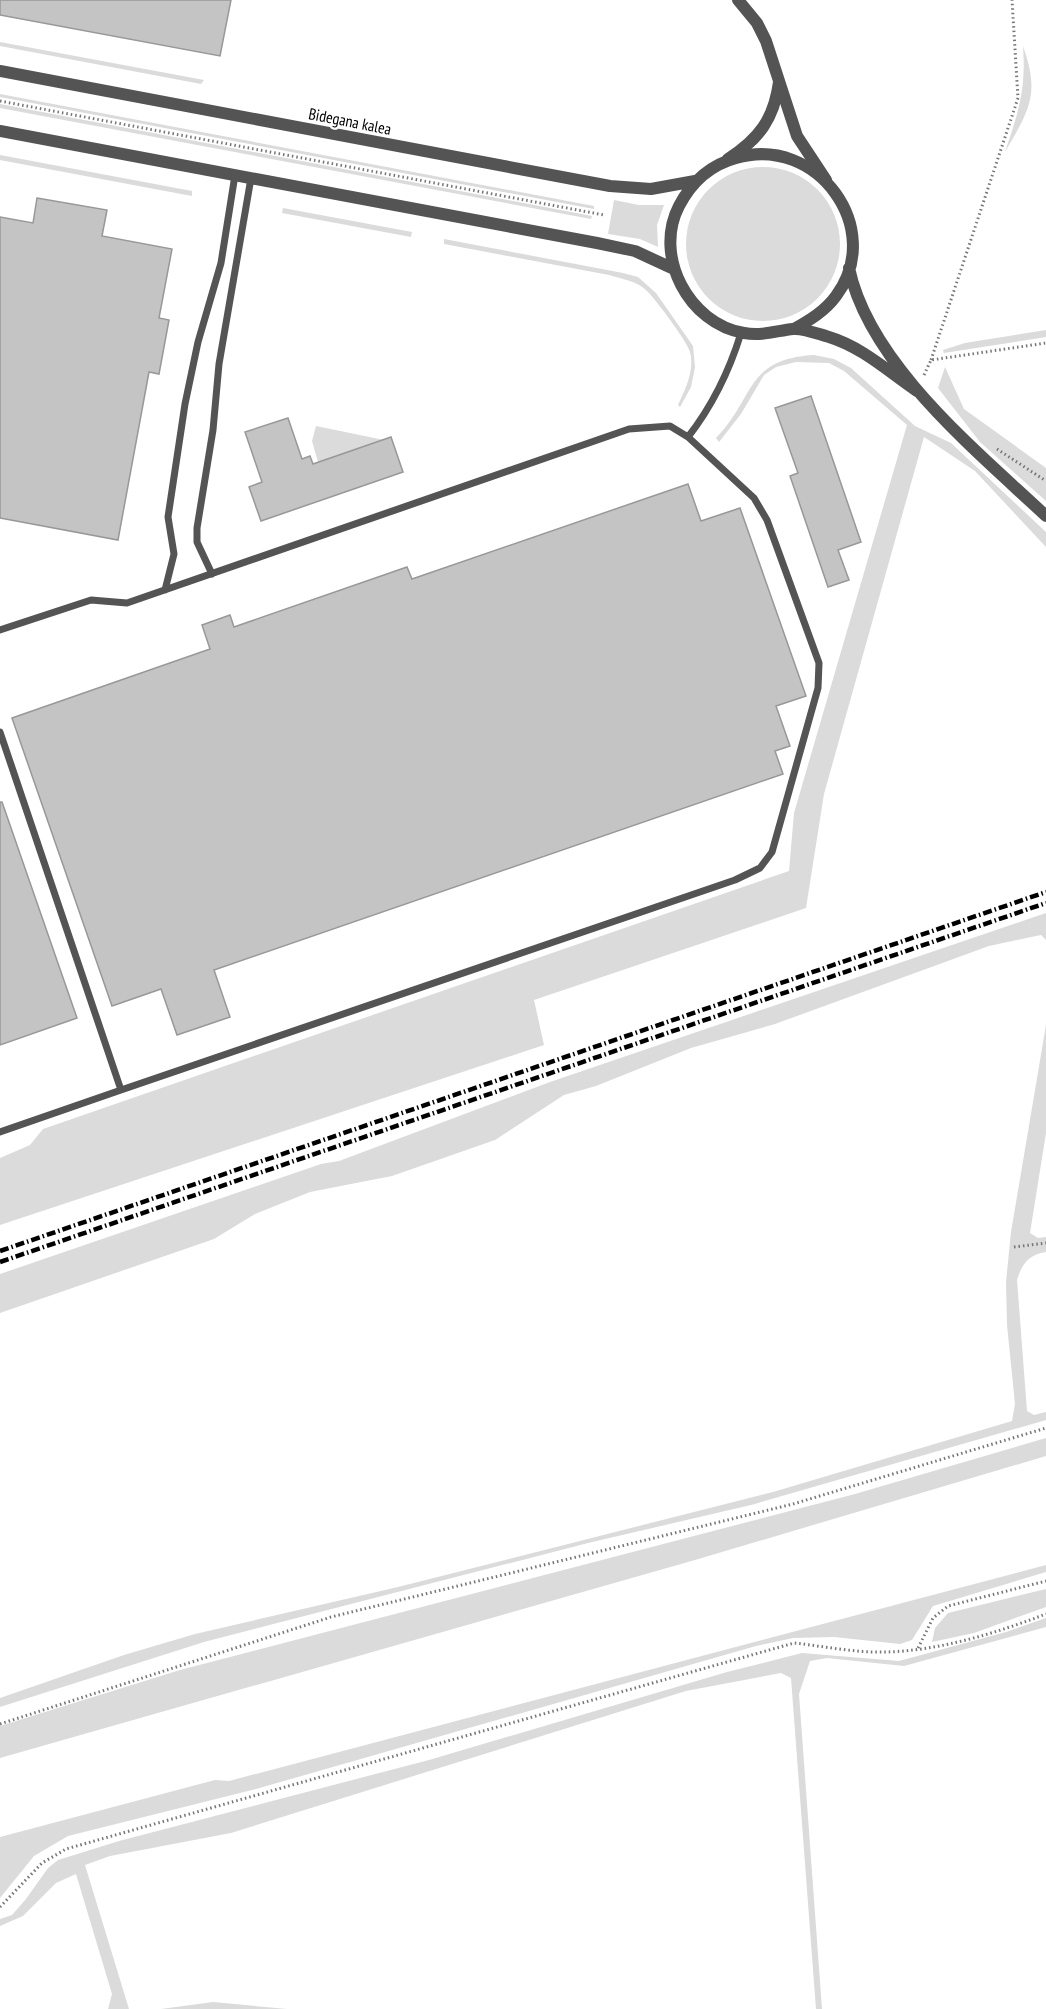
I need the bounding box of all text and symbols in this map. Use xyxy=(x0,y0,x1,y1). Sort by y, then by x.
street label: Bidegana kalea xyxy=(307,103,393,139)

